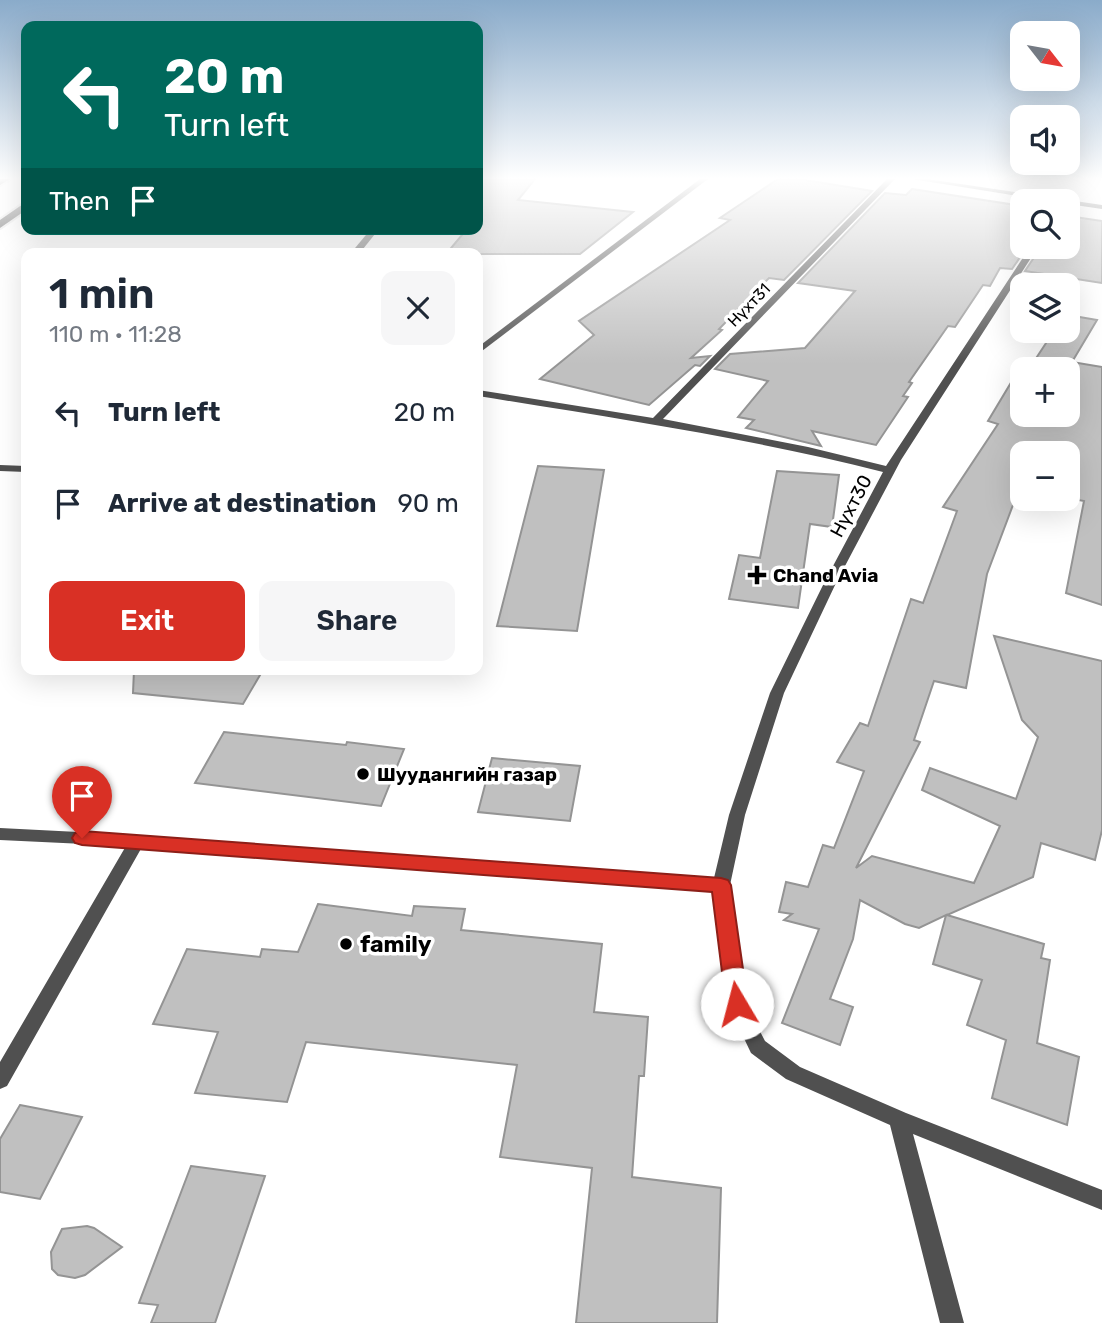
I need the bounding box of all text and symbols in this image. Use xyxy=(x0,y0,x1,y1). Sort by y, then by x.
north arrow xyxy=(1010,21,1080,91)
map controls xyxy=(1010,21,1080,511)
text: 20 m xyxy=(164,47,285,105)
icon: left xyxy=(49,49,140,140)
button: sound xyxy=(1010,105,1080,175)
text: Turn left xyxy=(164,106,289,144)
icon: arrive xyxy=(124,182,162,220)
text: Then xyxy=(49,186,110,217)
button: search xyxy=(1010,189,1080,259)
text: 1 min xyxy=(49,269,155,319)
button: close xyxy=(381,271,455,345)
button: layers xyxy=(1010,273,1080,343)
street label: Нүхт31 xyxy=(724,279,774,331)
text: 110 m · 11:28 xyxy=(49,320,182,348)
button: + xyxy=(1010,357,1080,427)
icon: left xyxy=(49,394,87,432)
text: Turn left xyxy=(108,397,220,428)
text: 20 m xyxy=(394,397,455,428)
button: − xyxy=(1010,441,1080,511)
street label: Нүхт30 xyxy=(825,471,877,541)
icon: arrive xyxy=(49,485,87,523)
text: Arrive at destination xyxy=(108,488,376,519)
text: 90 m xyxy=(397,488,459,519)
place label: Chand Avia xyxy=(773,564,879,587)
marker: Chand Avia xyxy=(747,565,767,585)
button: Exit xyxy=(49,581,245,661)
button: Share xyxy=(259,581,455,661)
place label: Шуудангийн газар xyxy=(377,763,557,786)
pin xyxy=(52,766,112,838)
marker: Шуудангийн газар xyxy=(355,766,371,782)
icon: arrive xyxy=(63,777,101,815)
place label: family xyxy=(360,930,432,958)
marker: family xyxy=(338,936,354,952)
position arrow xyxy=(700,967,774,1041)

